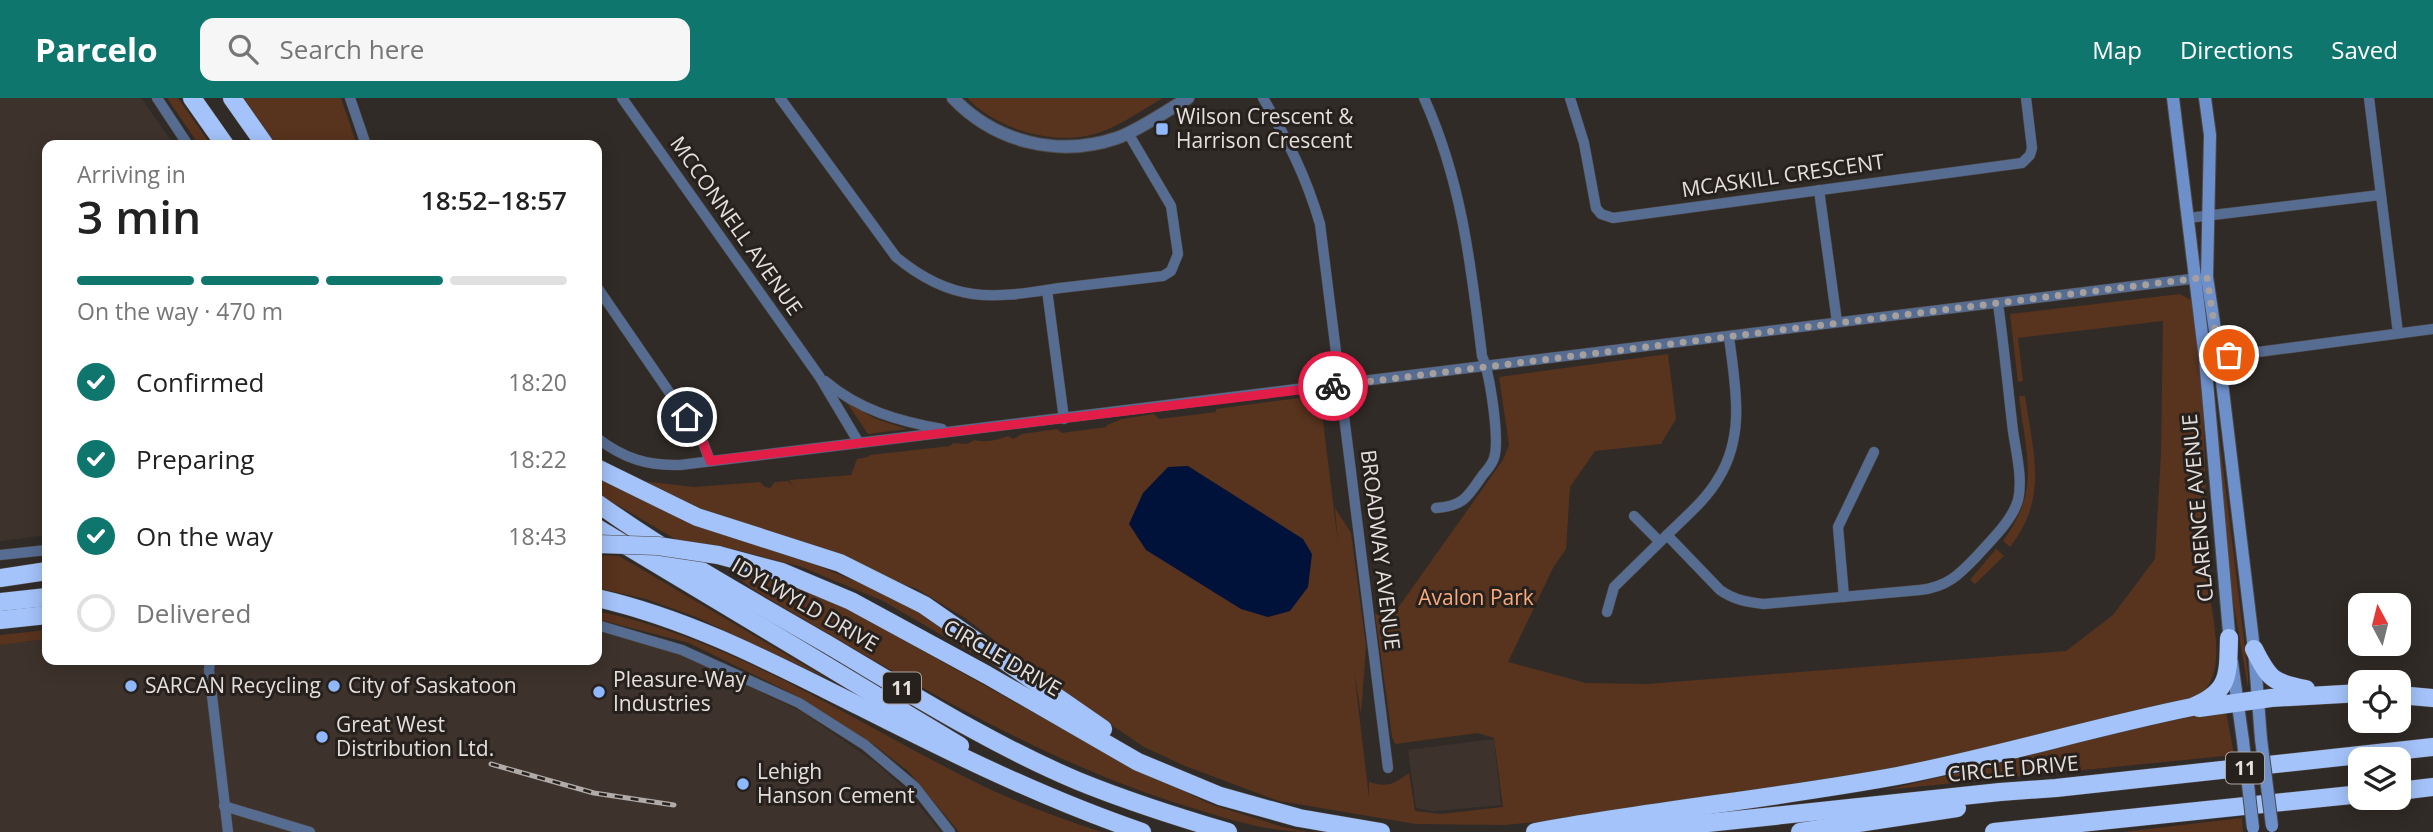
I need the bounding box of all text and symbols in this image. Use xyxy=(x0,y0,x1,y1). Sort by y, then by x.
search box xyxy=(200,18,690,81)
text: Parcelo xyxy=(35,27,158,72)
icon: search xyxy=(224,30,262,68)
text: Search here xyxy=(280,31,424,67)
text: Map xyxy=(2092,33,2142,66)
text: Directions xyxy=(2180,33,2293,66)
text: Saved xyxy=(2331,33,2398,66)
place label: Wilson Crescent & Harrison Crescent xyxy=(1176,102,1354,154)
marker: Wilson Crescent & Harrison Crescent xyxy=(1154,121,1170,137)
street label: MCCONNELL AVENUE xyxy=(664,130,809,321)
street label: MCASKILL CRESCENT xyxy=(1680,147,1887,203)
text: Arriving in xyxy=(77,158,186,190)
text: 18:52–18:57 xyxy=(421,182,567,218)
text: 3 min xyxy=(77,185,201,247)
text: On the way · 470 m xyxy=(77,295,283,327)
pin xyxy=(2199,325,2259,385)
icon: bag xyxy=(2210,336,2248,374)
courier xyxy=(1298,351,1368,421)
icon: check xyxy=(77,363,115,401)
text: Confirmed xyxy=(136,364,264,400)
text: 18:20 xyxy=(508,366,567,398)
icon: bike xyxy=(1314,367,1352,405)
pin xyxy=(657,387,717,447)
icon: home xyxy=(668,398,706,436)
street label: CLARENCE AVENUE xyxy=(2175,413,2219,603)
icon: check xyxy=(77,440,115,478)
text: Preparing xyxy=(136,441,254,477)
text: 18:22 xyxy=(508,443,567,475)
street label: BROADWAY AVENUE xyxy=(1355,448,1407,652)
icon: check xyxy=(77,517,115,555)
text: On the way xyxy=(136,518,273,554)
text: 18:43 xyxy=(508,520,567,552)
street label: IDYLWYLD DRIVE xyxy=(727,551,884,657)
park label: Avalon Park xyxy=(1418,583,1534,611)
north arrow xyxy=(2348,593,2412,656)
map controls xyxy=(2348,593,2411,810)
text: Delivered xyxy=(136,595,251,631)
street label: CIRCLE DRIVE xyxy=(939,612,1066,702)
place label: Pleasure-Way Industries xyxy=(613,665,746,717)
button: locate xyxy=(2348,670,2411,733)
place label: SARCAN Recycling xyxy=(145,671,321,699)
place label: City of Saskatoon xyxy=(348,671,517,699)
road number: 11 xyxy=(883,673,921,704)
marker: SARCAN Recycling xyxy=(123,678,139,694)
marker: City of Saskatoon xyxy=(326,678,342,694)
marker: Pleasure-Way Industries xyxy=(591,684,607,700)
place label: Great West Distribution Ltd. xyxy=(336,710,494,762)
marker: Great West Distribution Ltd. xyxy=(314,729,330,745)
button: layers xyxy=(2348,747,2411,810)
street label: CIRCLE DRIVE xyxy=(1946,748,2080,788)
road number: 11 xyxy=(2226,752,2264,783)
place label: Lehigh Hanson Cement xyxy=(757,757,915,809)
marker: Lehigh Hanson Cement xyxy=(735,776,751,792)

